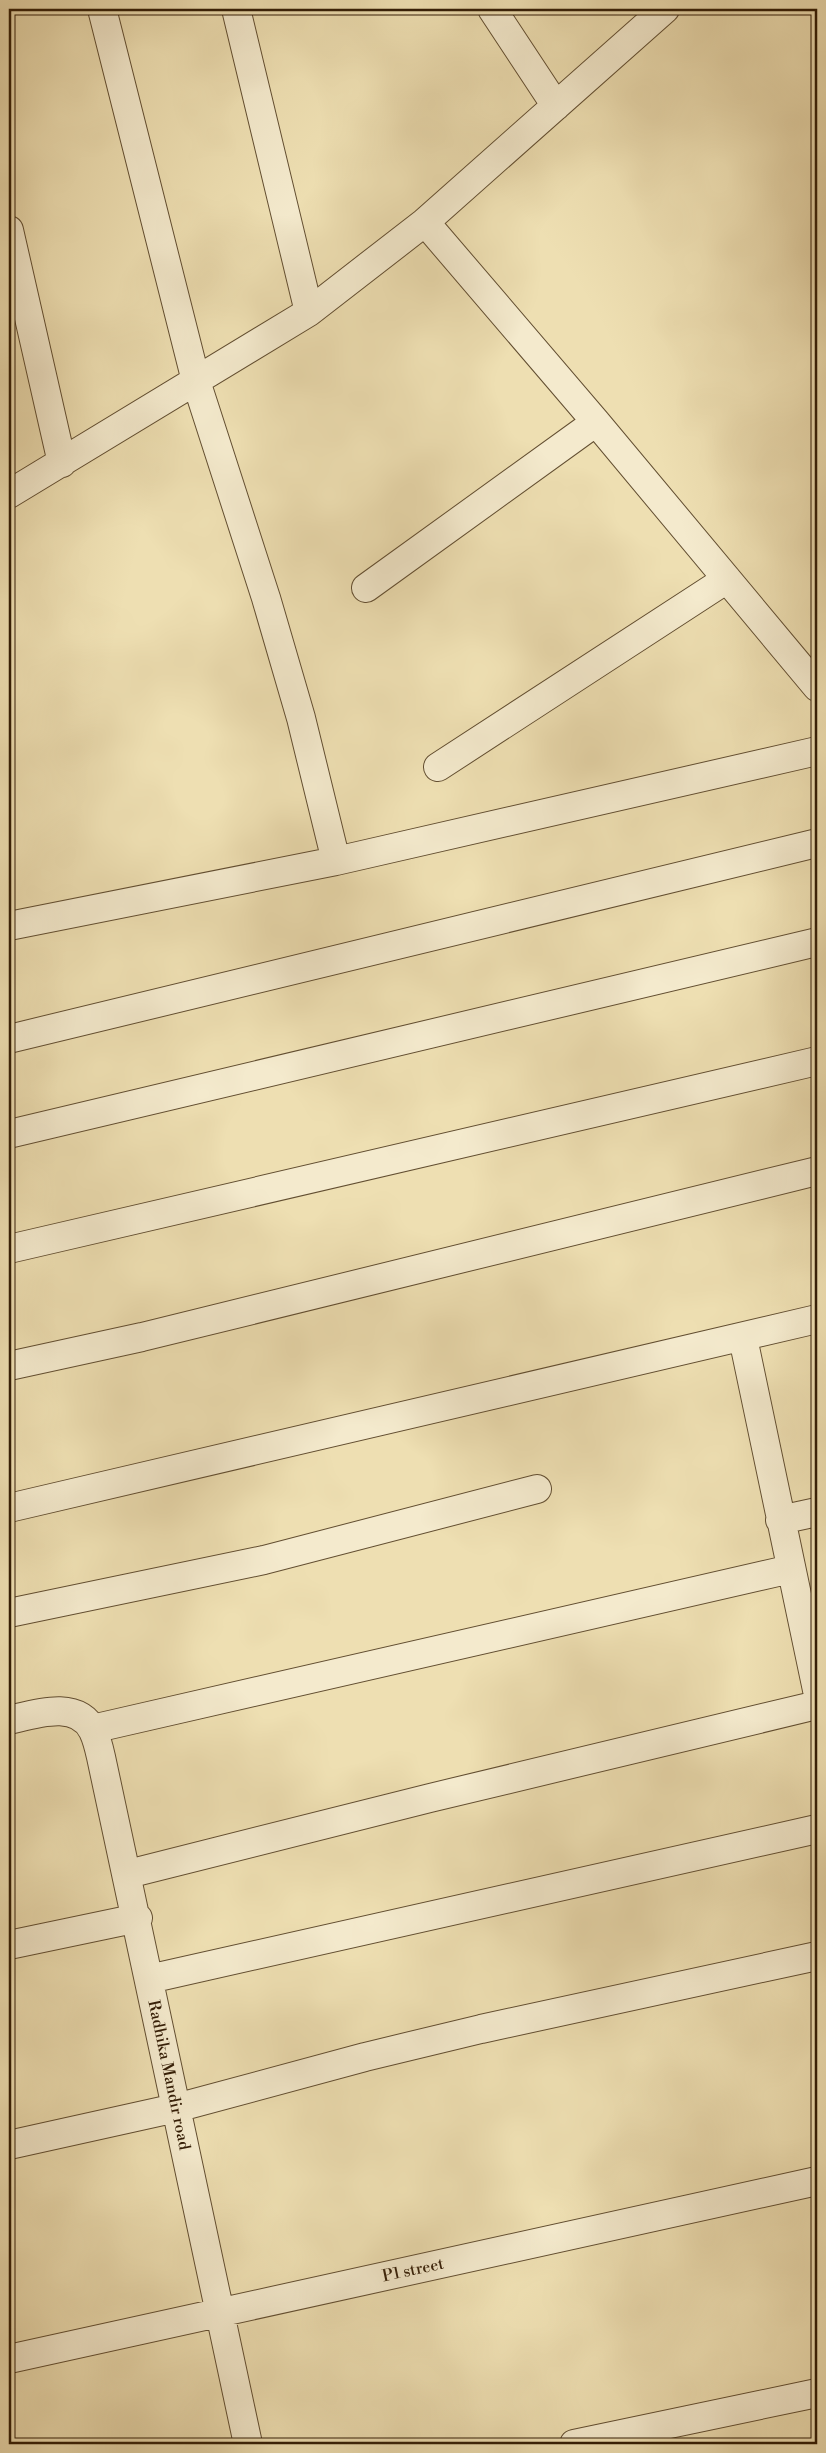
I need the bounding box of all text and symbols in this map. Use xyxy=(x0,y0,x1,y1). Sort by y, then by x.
street label: Radhika Mandir road xyxy=(143,1998,195,2152)
street label: P1 street xyxy=(380,2254,446,2286)

